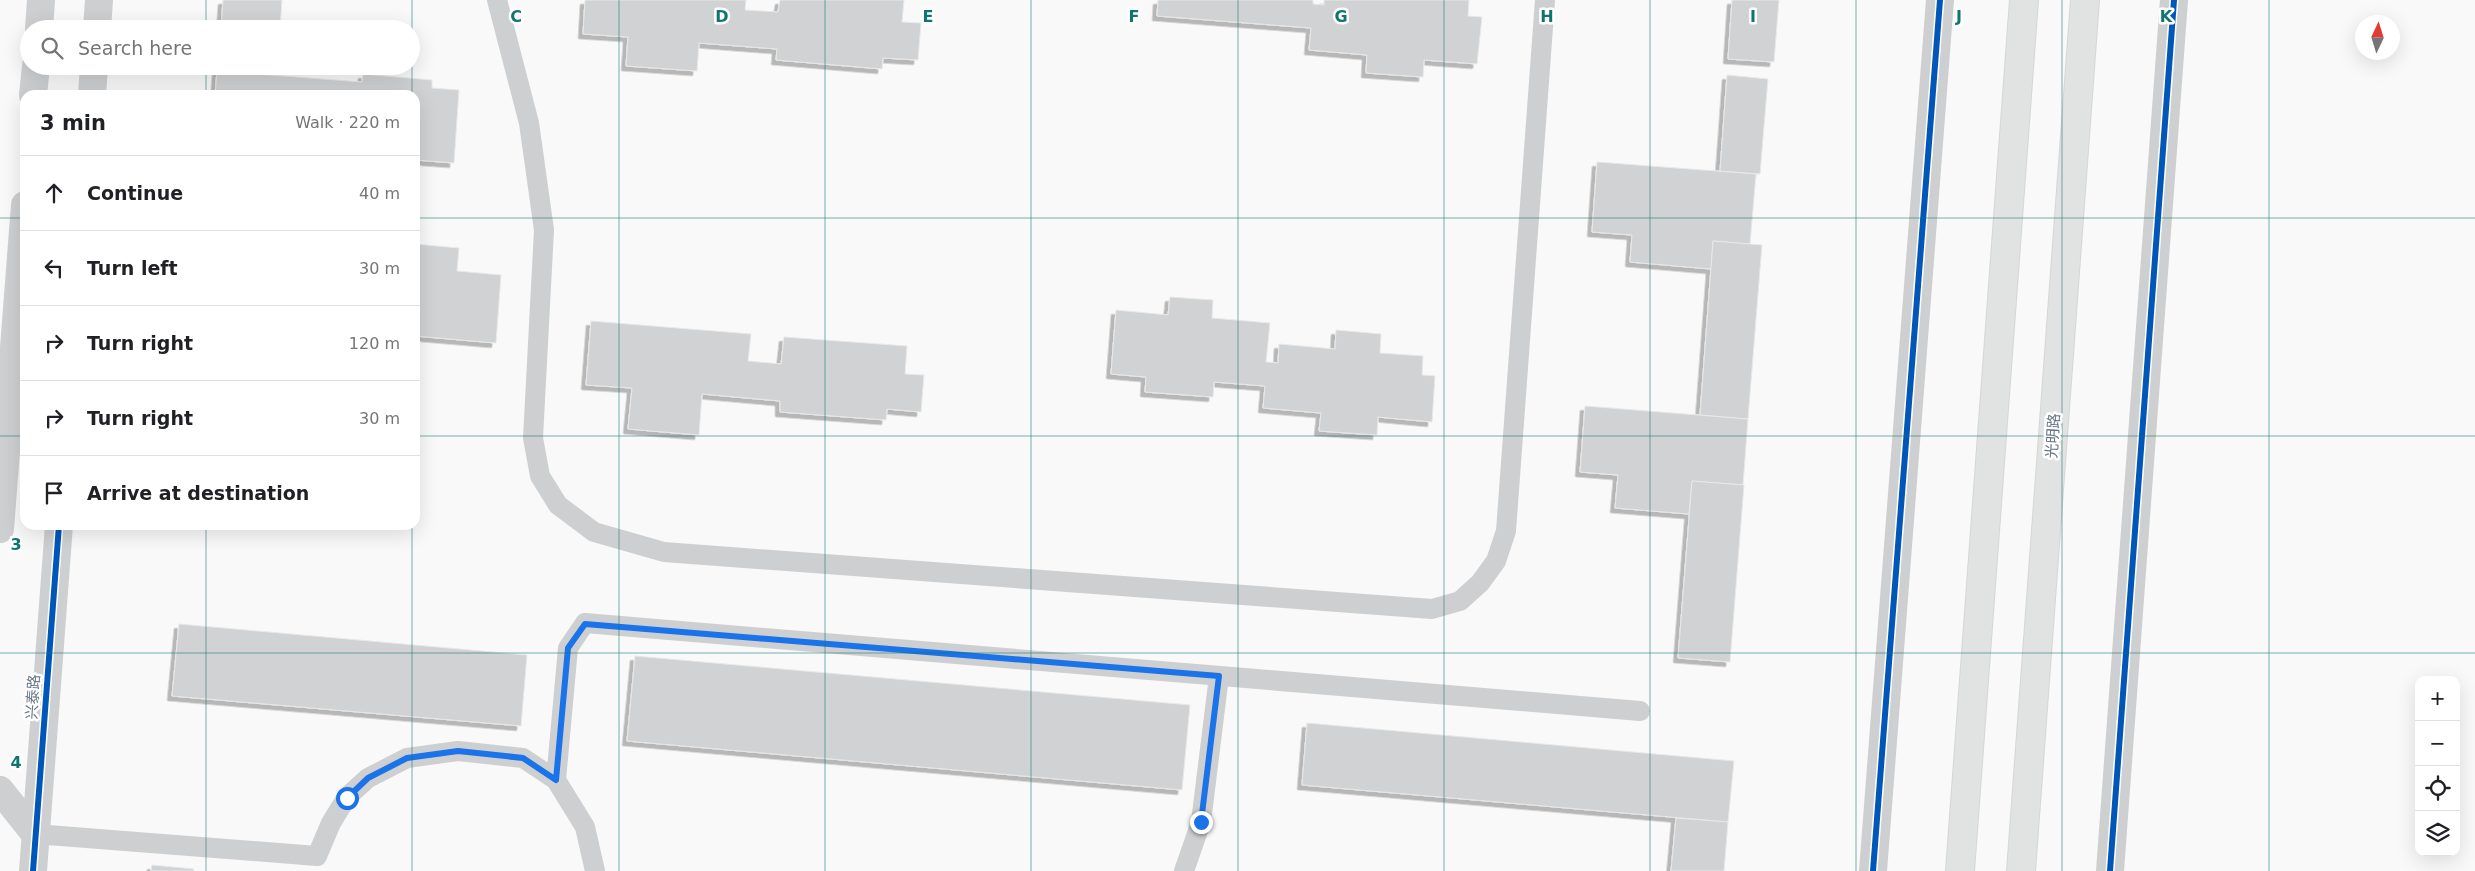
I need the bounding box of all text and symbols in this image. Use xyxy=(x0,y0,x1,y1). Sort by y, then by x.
text: C xyxy=(510,7,522,26)
text: D xyxy=(715,7,729,26)
text: E xyxy=(923,7,933,26)
text: F xyxy=(1129,7,1139,26)
text: G xyxy=(1334,7,1348,26)
text: H xyxy=(1540,7,1554,26)
text: I xyxy=(1750,7,1756,26)
text: J xyxy=(1955,7,1962,26)
text: K xyxy=(2160,7,2173,26)
north arrow xyxy=(2355,15,2400,60)
search box xyxy=(20,20,420,75)
icon: search xyxy=(38,34,66,62)
text: Search here xyxy=(78,37,192,59)
text: 3 min xyxy=(40,111,106,135)
text: Walk · 220 m xyxy=(295,113,400,132)
icon: ahead xyxy=(40,179,68,207)
text: Continue xyxy=(87,182,183,204)
text: 40 m xyxy=(359,184,400,203)
icon: left xyxy=(40,254,68,282)
text: Turn left xyxy=(87,257,178,279)
text: 30 m xyxy=(359,259,400,278)
icon: right xyxy=(40,329,68,357)
text: Turn right xyxy=(87,332,193,354)
text: 120 m xyxy=(349,334,400,353)
icon: right xyxy=(40,404,68,432)
text: Turn right xyxy=(87,407,193,429)
text: 30 m xyxy=(359,409,400,428)
street label: 光明路 xyxy=(2042,413,2064,459)
icon: arrive xyxy=(40,479,68,507)
text: Arrive at destination xyxy=(87,482,309,504)
text: 3 xyxy=(10,535,22,554)
street label: 兴泰路 xyxy=(22,674,44,720)
map controls xyxy=(2415,676,2460,856)
button: + xyxy=(2415,676,2460,721)
button: − xyxy=(2415,721,2460,766)
text: 4 xyxy=(10,753,22,772)
button: locate xyxy=(2415,766,2460,811)
route start xyxy=(336,787,359,810)
route end xyxy=(1190,811,1213,834)
button: layers xyxy=(2415,811,2460,856)

